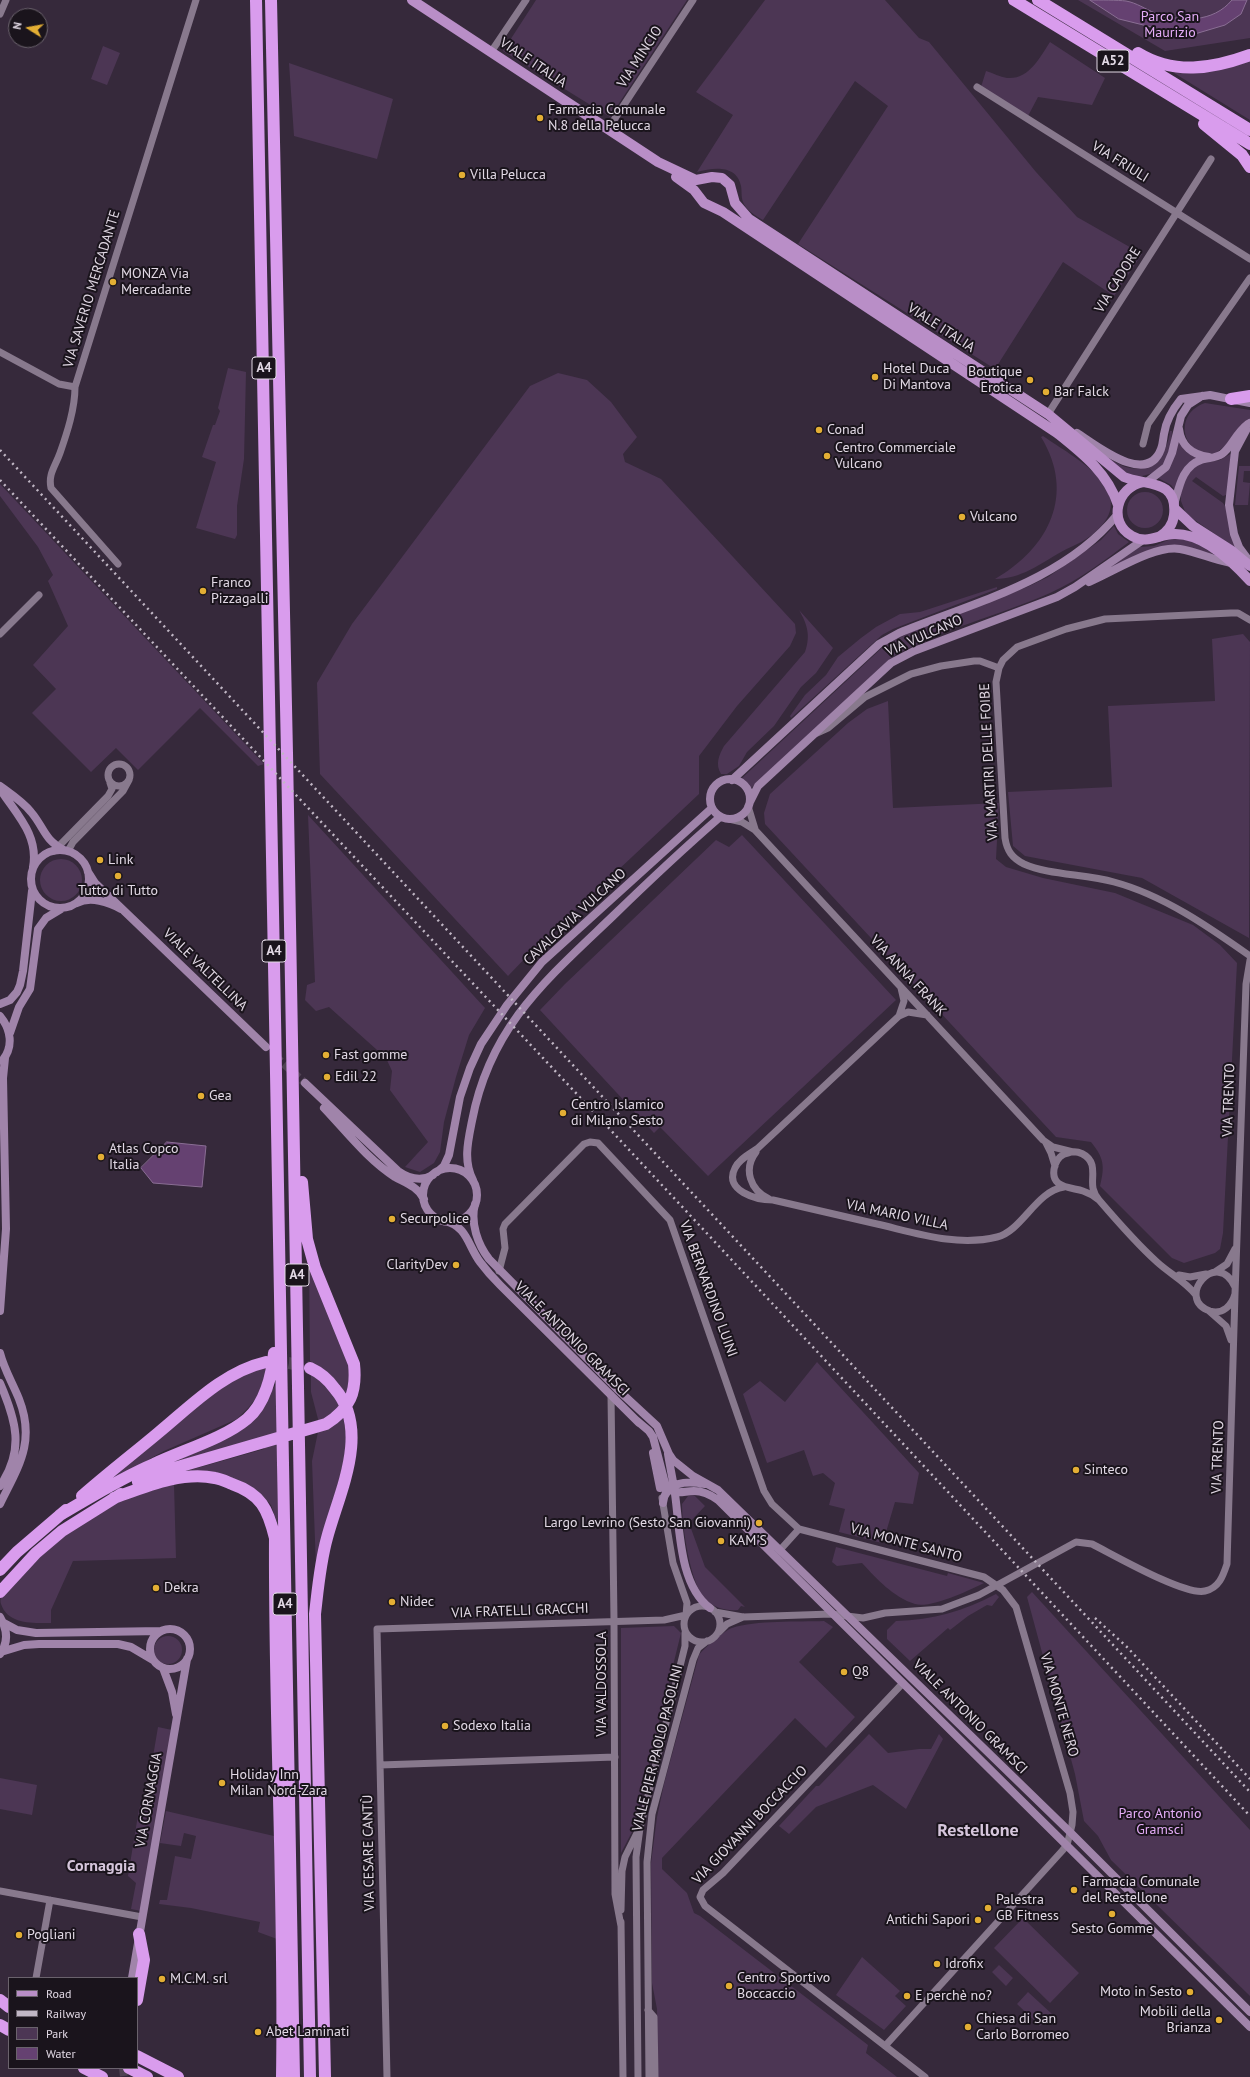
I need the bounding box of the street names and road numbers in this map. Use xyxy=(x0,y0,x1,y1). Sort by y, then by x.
street label: VIA MINCIO xyxy=(614,23,666,91)
street label: VIALE ITALIA xyxy=(496,34,570,92)
road number: A52 xyxy=(1097,50,1129,72)
street label: VIA FRIULI xyxy=(1088,138,1152,186)
street label: VIA SAVERIO MERCADANTE xyxy=(60,208,124,370)
street label: VIA CADORE xyxy=(1091,244,1145,316)
street label: VIALE ITALIA xyxy=(904,300,978,356)
road number: A4 xyxy=(252,357,276,379)
street label: VIA VULCANO xyxy=(883,612,965,660)
street label: VIA MARTIRI DELLE FOIBE xyxy=(976,683,1002,841)
street label: CAVALCAVIA VULCANO xyxy=(520,865,630,969)
street label: VIALE VALTELLINA xyxy=(159,925,251,1015)
street label: VIA ANNA FRANK xyxy=(866,932,950,1020)
road number: A4 xyxy=(262,940,286,962)
street label: VIA TRENTO xyxy=(1219,1063,1239,1137)
street label: VIA MARIO VILLA xyxy=(845,1196,949,1234)
street label: VIA BERNARDINO LUINI xyxy=(676,1219,740,1359)
road number: A4 xyxy=(285,1264,309,1286)
street label: VIALE ANTONIO GRAMSCI xyxy=(511,1278,633,1400)
street label: VIA TRENTO xyxy=(1208,1420,1228,1494)
street label: VIA MONTE SANTO xyxy=(848,1520,964,1566)
road number: A4 xyxy=(273,1593,297,1615)
street label: VIA FRATELLI GRACCHI xyxy=(451,1600,589,1622)
street label: VIA VALDOSSOLA xyxy=(594,1631,610,1737)
street label: VIA MONTE NERO xyxy=(1036,1651,1082,1759)
street label: VIALE ANTONIO GRAMSCI xyxy=(909,1656,1031,1778)
street label: VIALE PIER PAOLO PASOLINI xyxy=(629,1663,687,1833)
street label: VIA CORNAGGIA xyxy=(132,1751,166,1849)
street label: VIA GIOVANNI BOCCACCIO xyxy=(689,1762,811,1888)
street label: VIA CESARE CANTÙ xyxy=(360,1794,378,1912)

